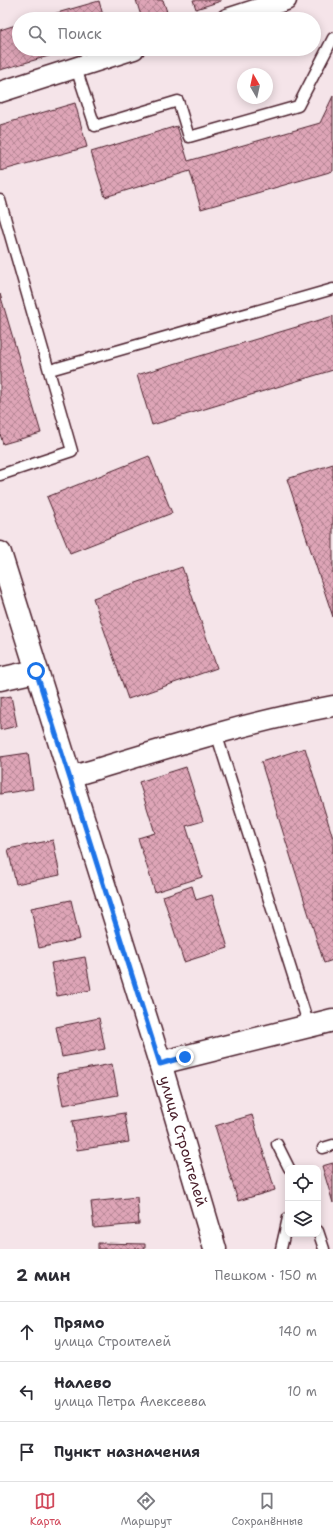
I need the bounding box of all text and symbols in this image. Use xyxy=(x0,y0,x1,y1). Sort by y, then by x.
search box xyxy=(12,12,321,56)
icon: search xyxy=(26,23,48,45)
text: Поиск xyxy=(58,24,102,44)
north arrow xyxy=(237,68,273,104)
route start xyxy=(27,662,45,680)
route end xyxy=(176,1048,194,1066)
street label: улица Строителей xyxy=(154,1074,212,1209)
map controls xyxy=(285,1165,321,1237)
button: locate xyxy=(285,1165,321,1201)
button: layers xyxy=(285,1201,321,1237)
text: 2 мин xyxy=(16,1264,71,1286)
text: Пешком · 150 m xyxy=(215,1267,317,1284)
text: Прямо xyxy=(54,1313,104,1333)
icon: ahead xyxy=(16,1321,38,1343)
text: 140 m xyxy=(278,1323,317,1340)
text: улица Строителей xyxy=(54,1333,171,1350)
text: Налево xyxy=(54,1373,112,1393)
icon: left xyxy=(16,1381,38,1403)
text: 10 m xyxy=(287,1383,317,1400)
text: улица Петра Алексеева xyxy=(54,1393,206,1410)
icon: arrive xyxy=(16,1441,38,1463)
text: Пункт назначения xyxy=(54,1442,200,1462)
tab: Карта xyxy=(30,1490,61,1529)
tab: Маршрут xyxy=(121,1490,172,1529)
tab: Сохранённые xyxy=(231,1490,303,1529)

